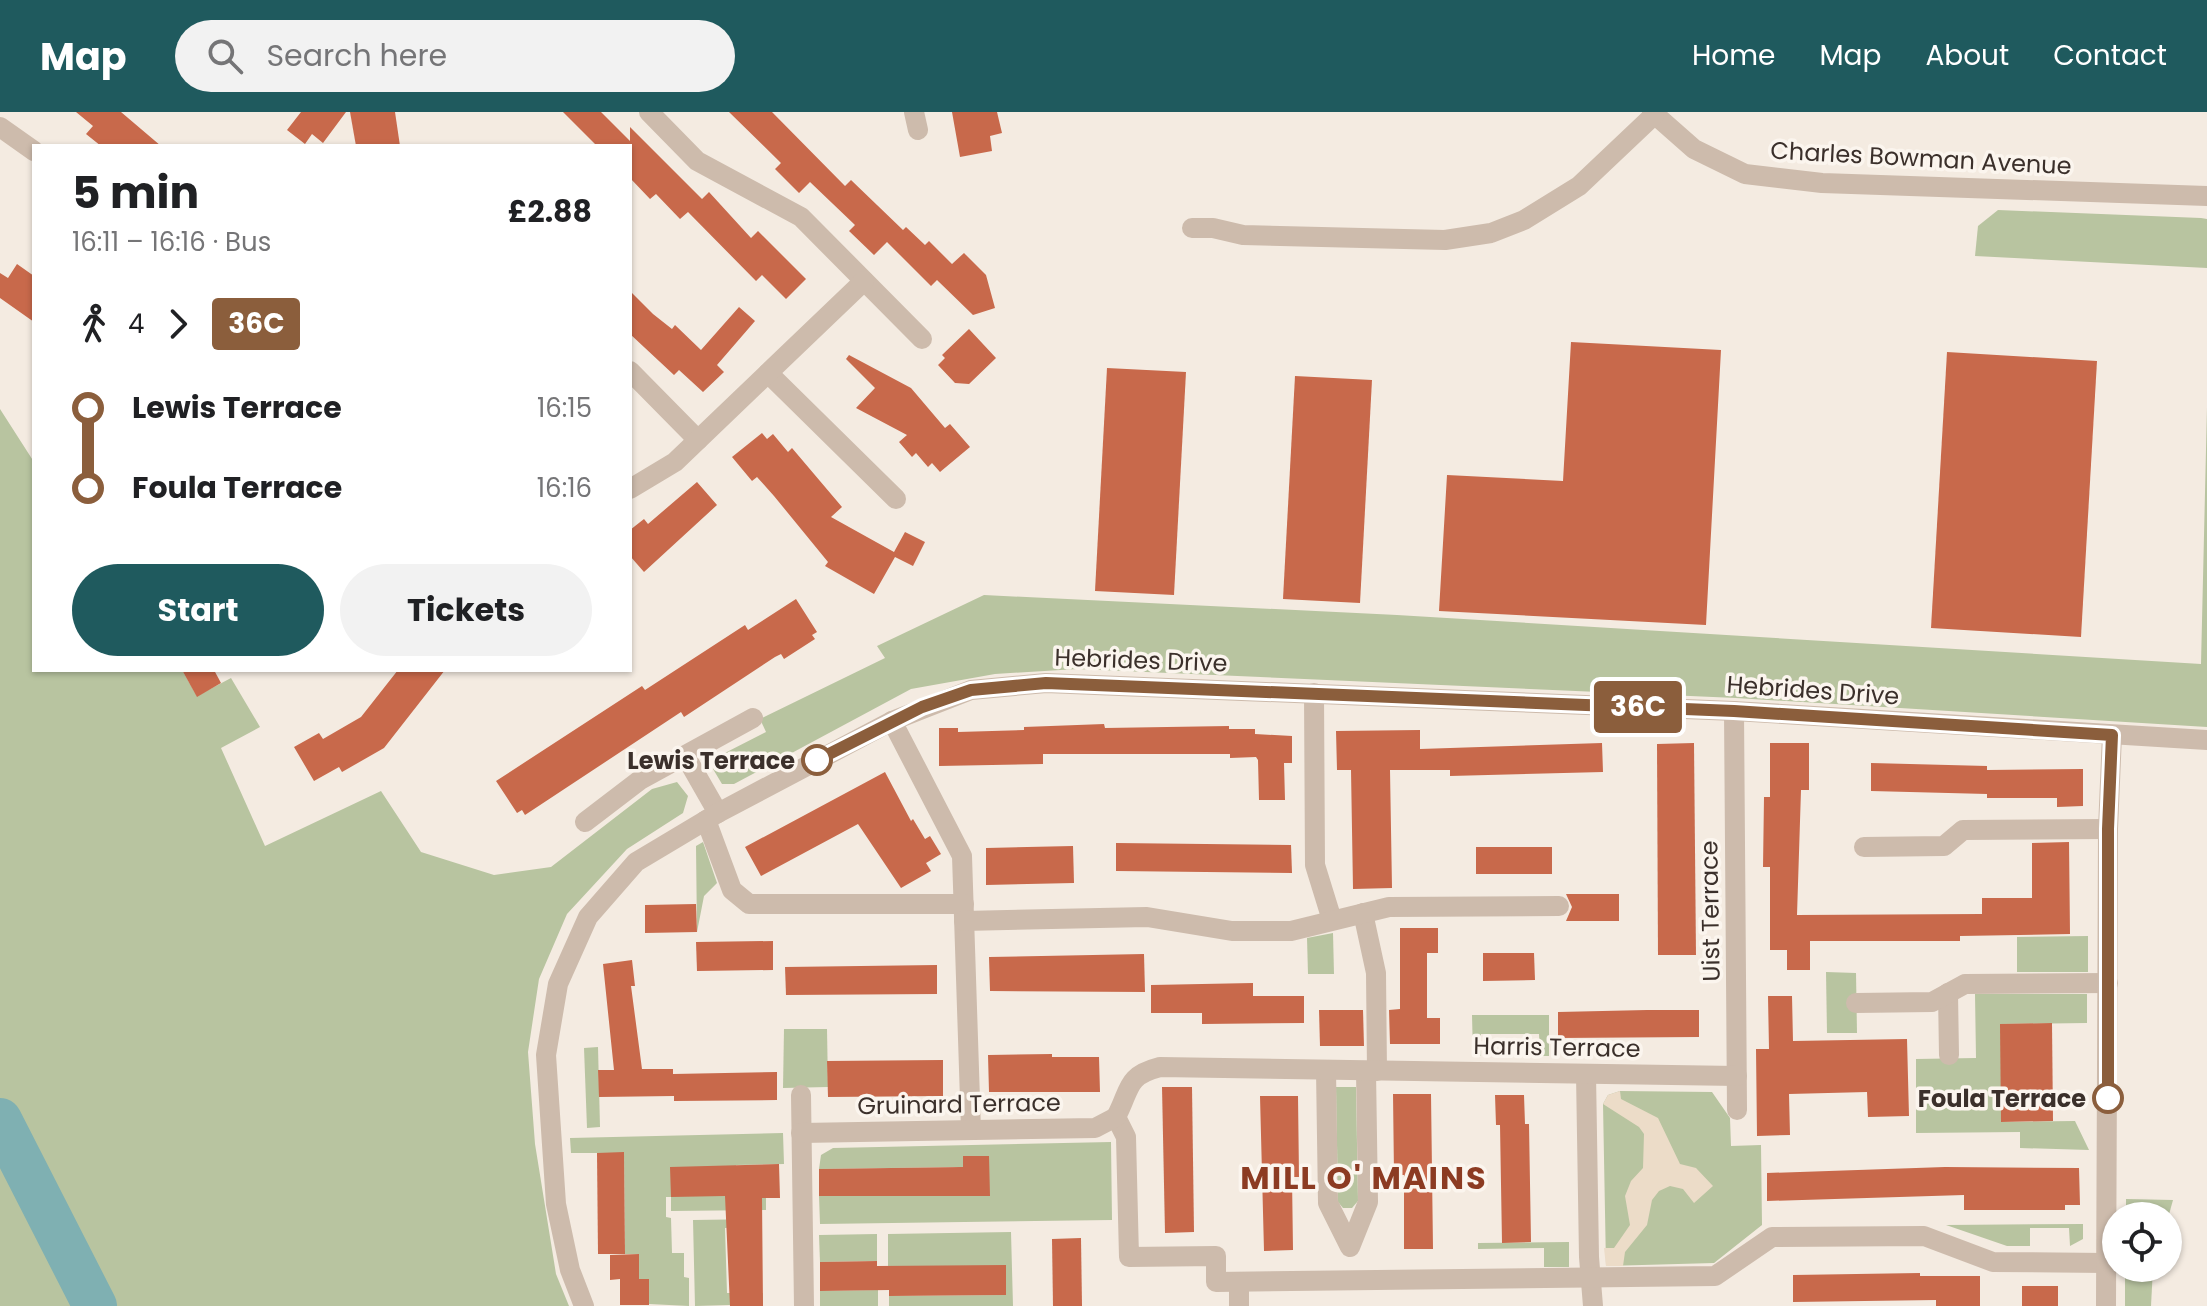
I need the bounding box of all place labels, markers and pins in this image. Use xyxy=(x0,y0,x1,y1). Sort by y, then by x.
place label: Lewis Terrace xyxy=(627,744,795,777)
marker: Lewis Terrace xyxy=(802,745,832,775)
place label: Foula Terrace xyxy=(1918,1082,2086,1115)
marker: Foula Terrace xyxy=(2093,1083,2123,1113)

